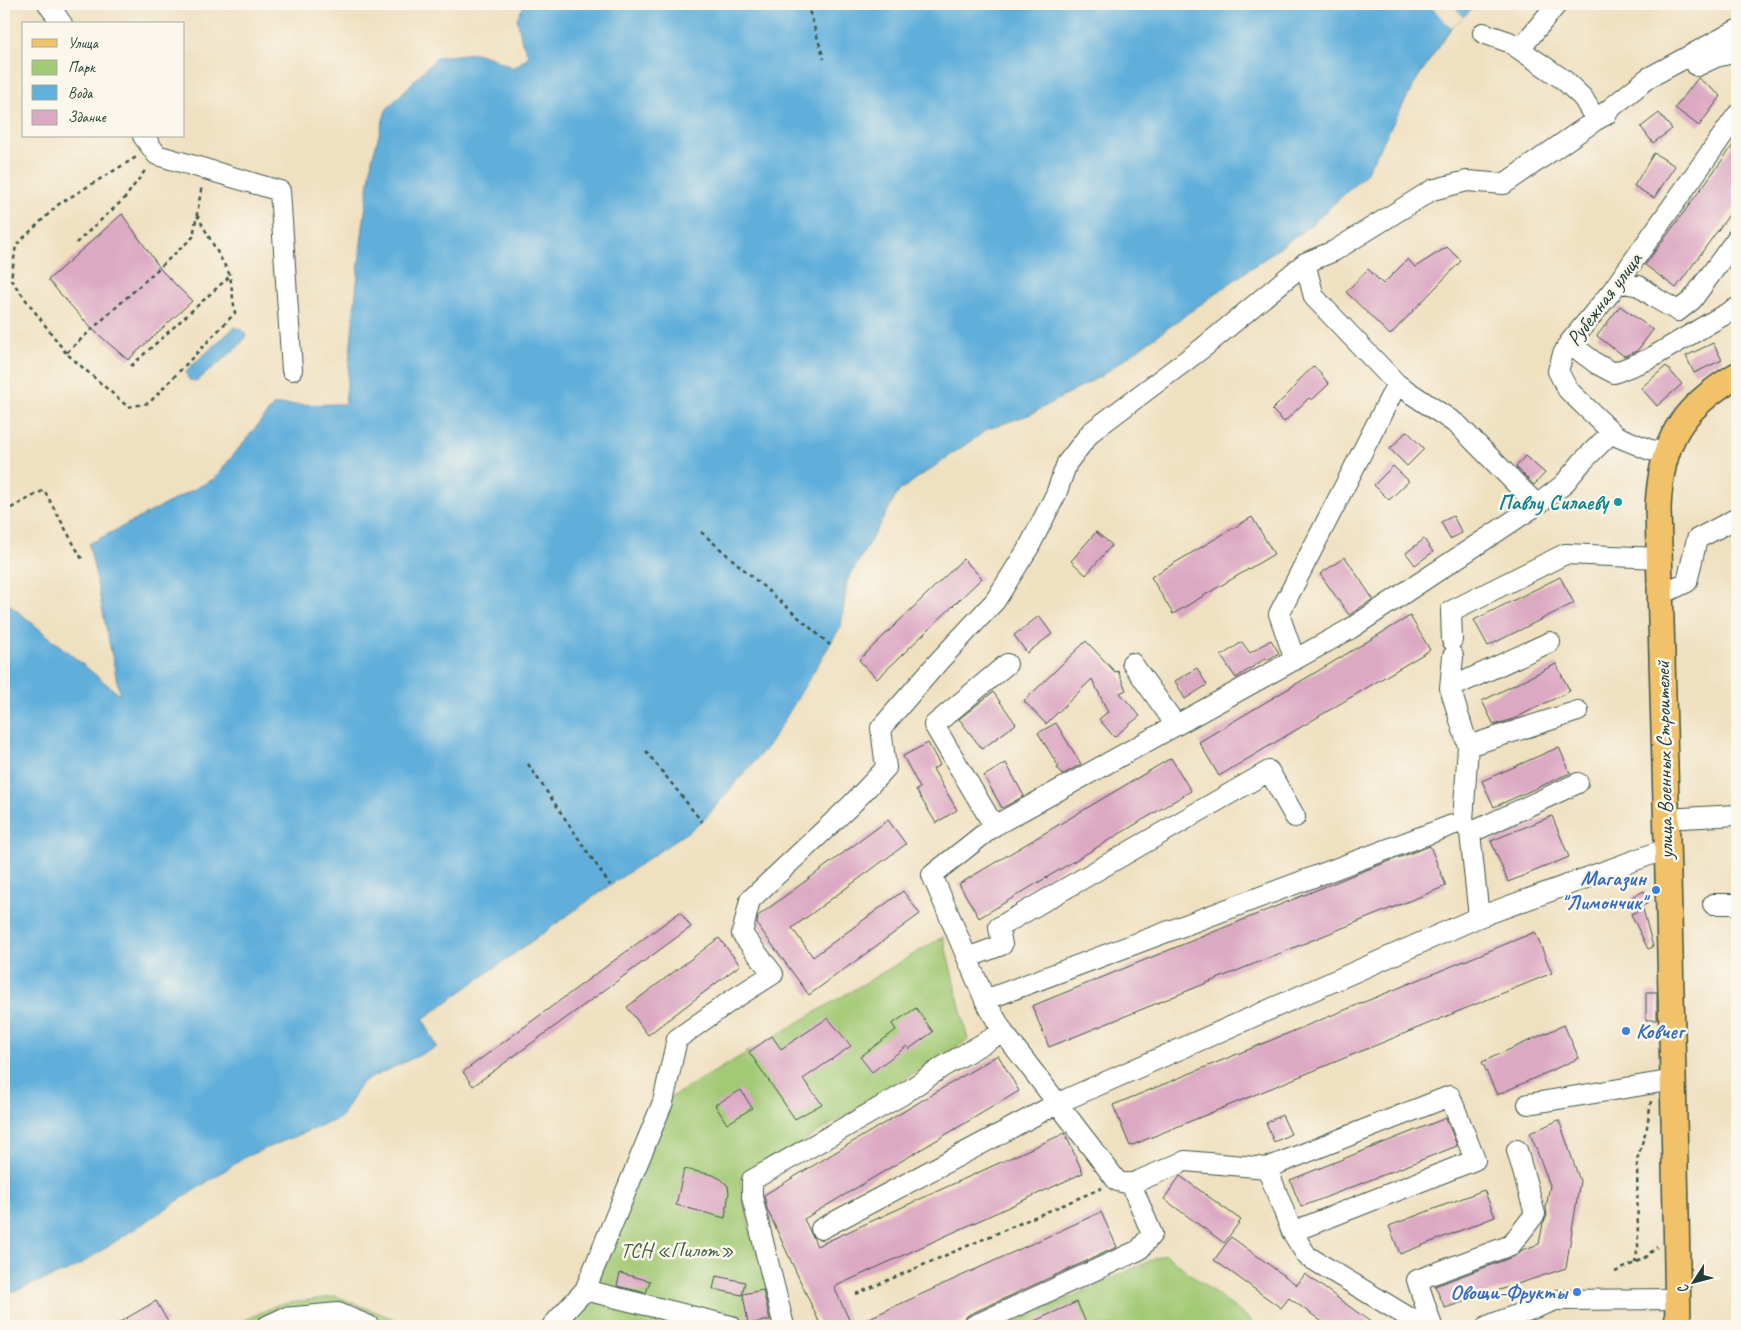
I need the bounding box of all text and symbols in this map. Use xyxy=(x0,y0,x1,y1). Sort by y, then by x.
legend xyxy=(22,22,185,138)
text: Улица xyxy=(68,34,99,53)
text: Парк xyxy=(68,58,96,77)
text: Вода xyxy=(68,84,93,103)
text: Здание xyxy=(68,108,107,127)
street label: Рубежная улица xyxy=(1560,246,1649,351)
place label: Павлу Силаеву xyxy=(1498,489,1611,516)
marker: Павлу Силаеву xyxy=(1612,496,1624,508)
street label: улица Военных Строителей xyxy=(1649,659,1679,861)
place label: Магазин "Лимончик" xyxy=(1561,865,1651,915)
marker: Магазин "Лимончик" xyxy=(1650,884,1662,896)
place label: Ковчег xyxy=(1636,1018,1686,1044)
marker: Ковчег xyxy=(1620,1025,1632,1037)
park label: ТСН «Пилот» xyxy=(620,1237,734,1263)
north arrow xyxy=(1668,1258,1718,1308)
place label: Овощи-Фрукты xyxy=(1450,1279,1569,1305)
text: С xyxy=(1674,1280,1693,1297)
marker: Овощи-Фрукты xyxy=(1571,1286,1583,1298)

